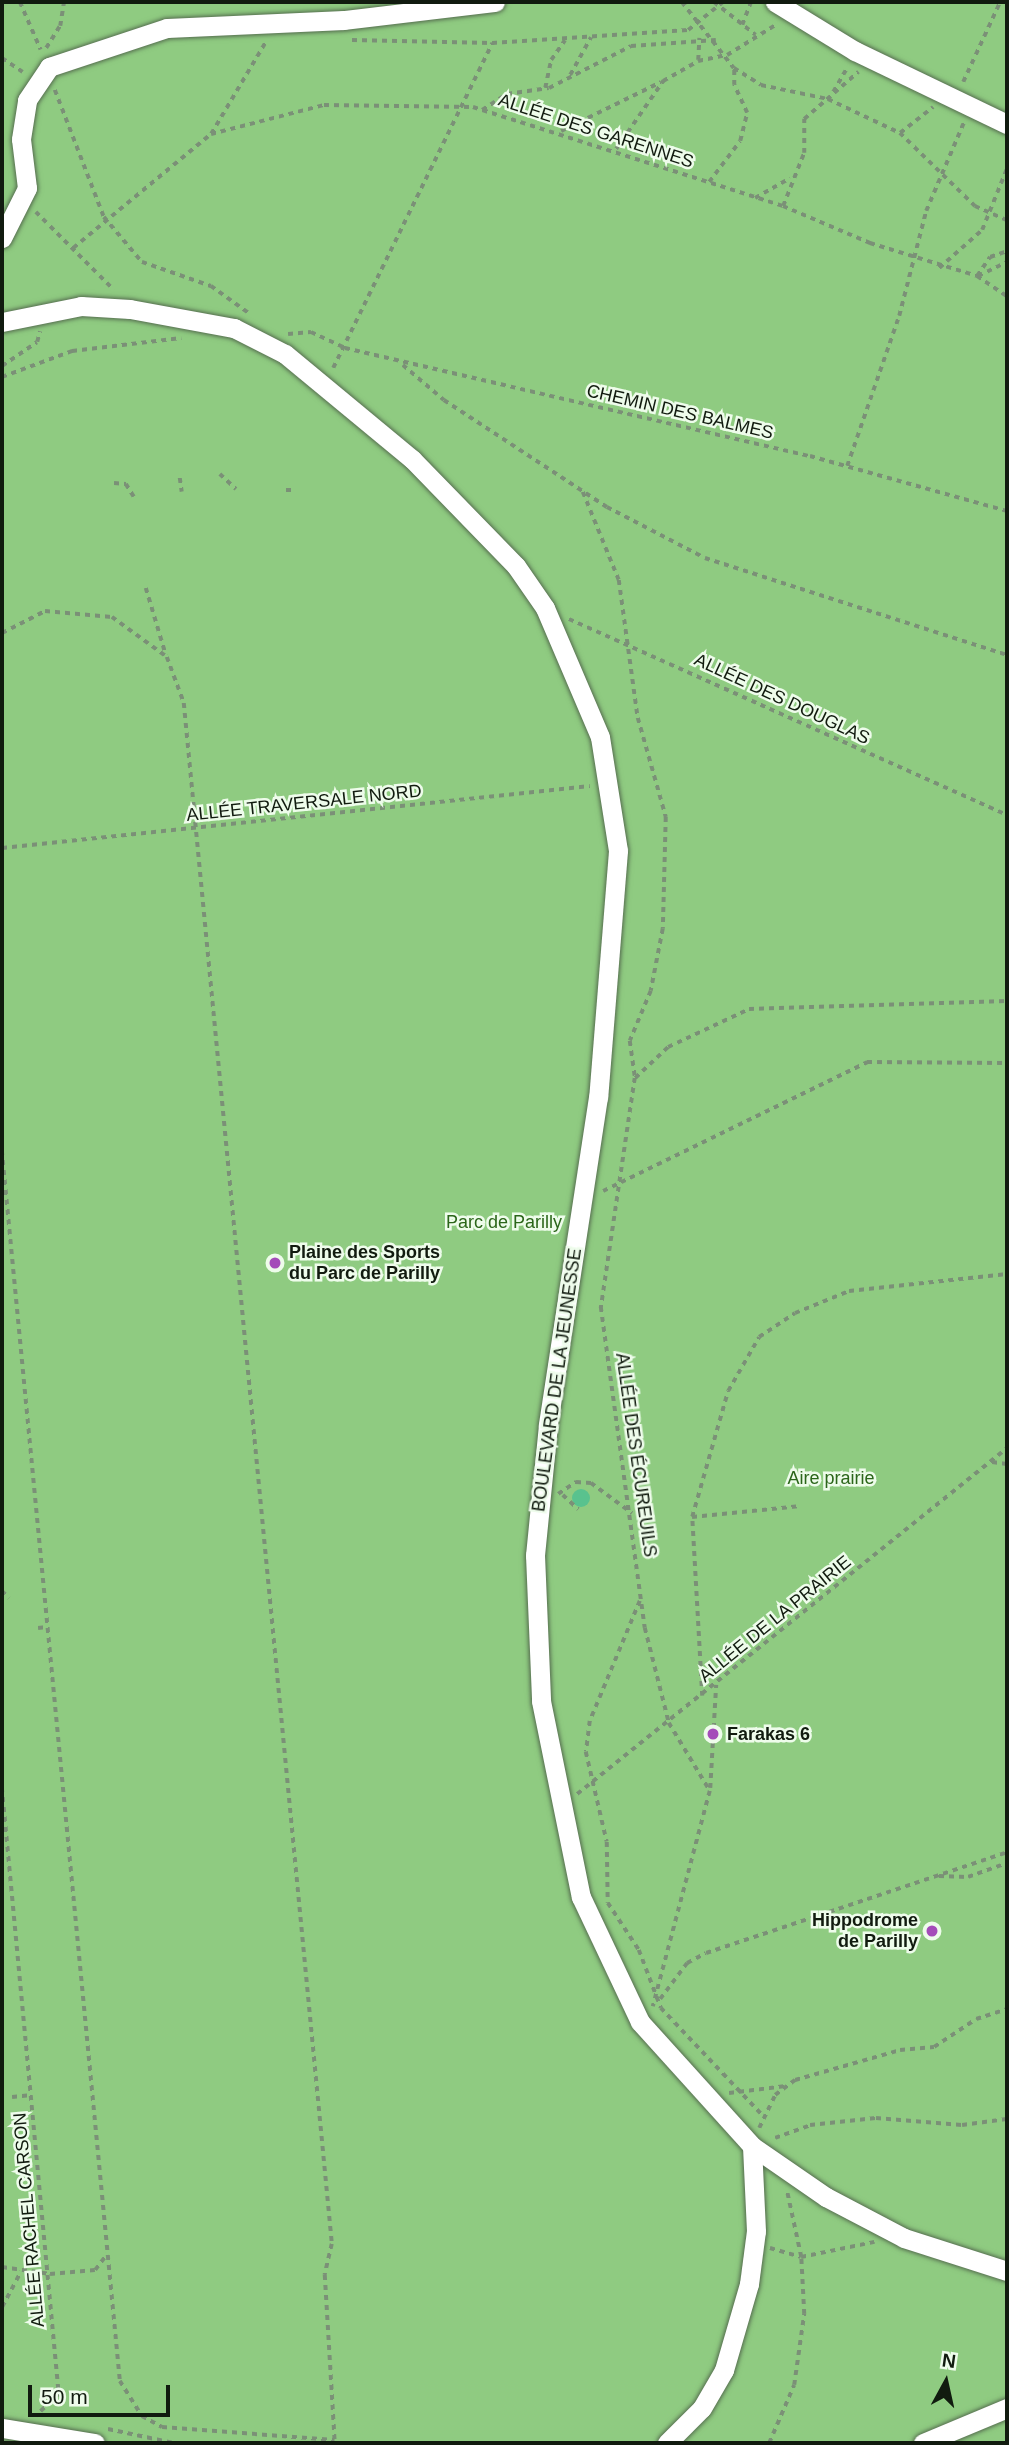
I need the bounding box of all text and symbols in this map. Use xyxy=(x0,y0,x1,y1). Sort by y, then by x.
street label: ALLÉE DES GARENNES xyxy=(496,89,696,173)
street label: CHEMIN DES BALMES xyxy=(584,380,776,444)
street label: ALLÉE DES DOUGLAS xyxy=(691,649,873,749)
street label: ALLÉE TRAVERSALE NORD xyxy=(185,780,423,826)
park label: Parc de Parilly xyxy=(446,1211,562,1233)
place label: Plaine des Sports du Parc de Parilly xyxy=(289,1242,440,1284)
street label: BOULEVARD DE LA JEUNESSE xyxy=(528,1246,586,1514)
marker: Plaine des Sports du Parc de Parilly xyxy=(267,1255,283,1271)
street label: ALLÉE DES ÉCUREUILS xyxy=(611,1351,661,1559)
park label: Aire prairie xyxy=(787,1467,875,1489)
street label: ALLÉE DE LA PRAIRIE xyxy=(694,1551,856,1687)
place label: Farakas 6 xyxy=(727,1723,810,1745)
marker: Farakas 6 xyxy=(705,1726,721,1742)
place label: Hippodrome de Parilly xyxy=(812,1910,918,1952)
marker: Hippodrome de Parilly xyxy=(924,1923,940,1939)
street label: ALLÉE RACHEL CARSON xyxy=(9,2111,49,2329)
north arrow xyxy=(911,2347,981,2417)
text: N xyxy=(941,2349,957,2372)
scale bar xyxy=(32,2372,173,2416)
text: 50 m xyxy=(41,2385,88,2408)

